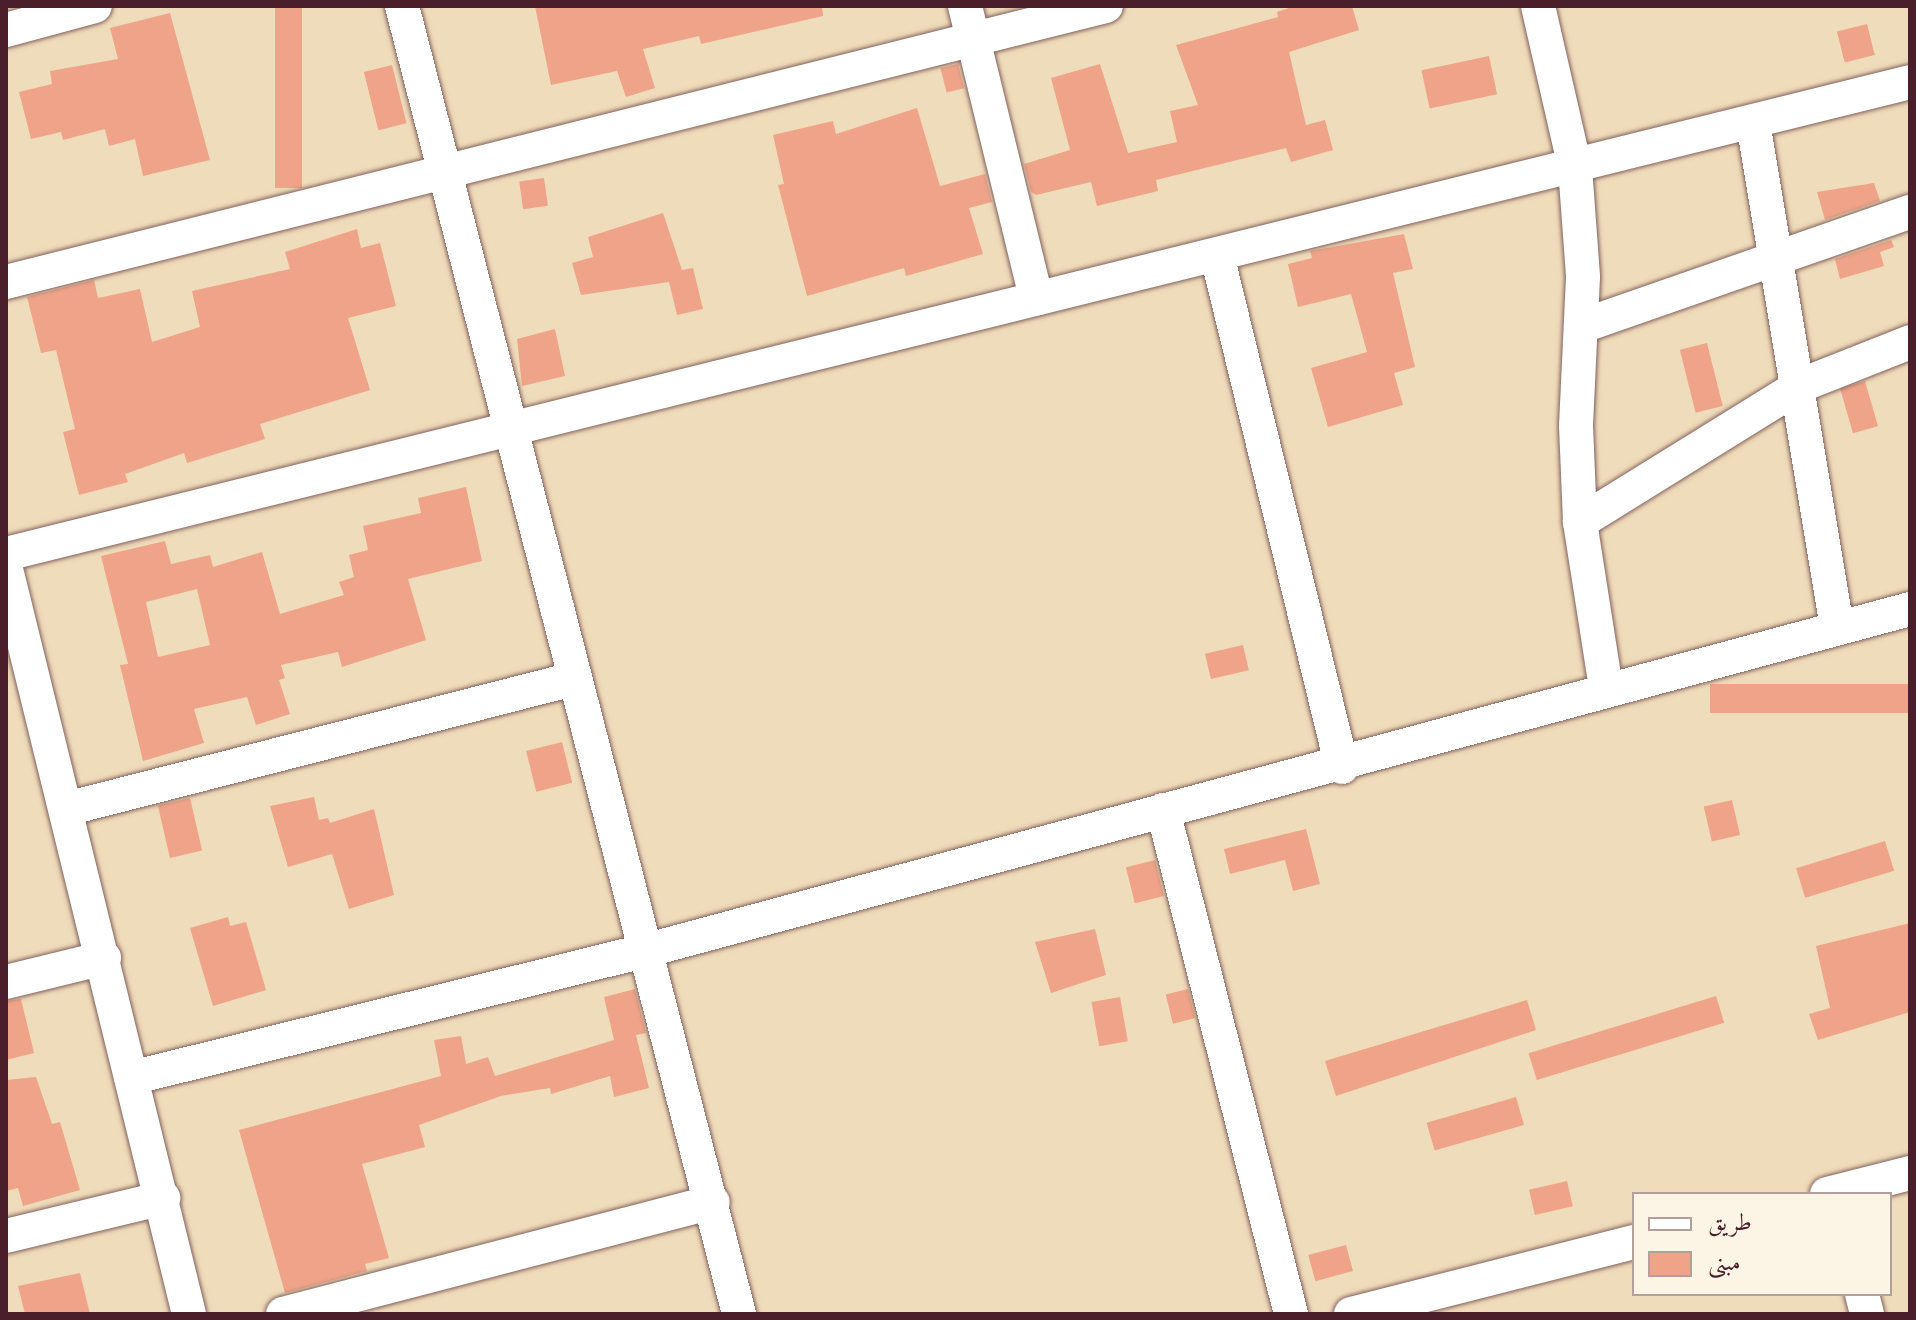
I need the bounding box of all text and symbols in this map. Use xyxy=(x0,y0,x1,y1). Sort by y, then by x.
legend xyxy=(1632,1192,1892,1296)
text: طريق xyxy=(1708,1212,1752,1236)
text: مبنى xyxy=(1708,1252,1741,1276)

